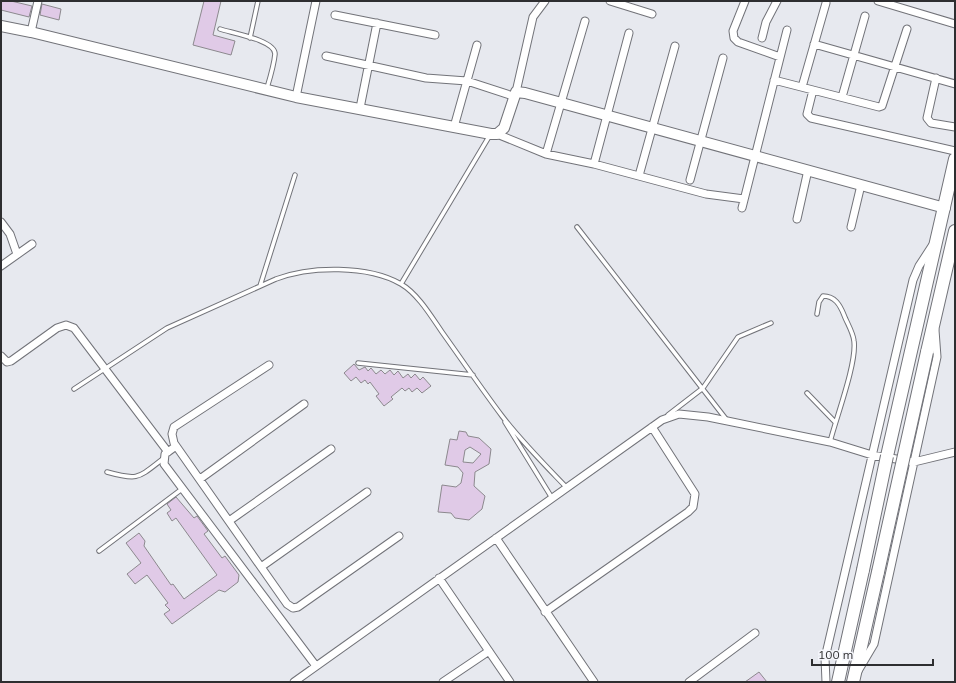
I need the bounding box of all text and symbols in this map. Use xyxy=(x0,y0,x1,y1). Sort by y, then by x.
scale bar xyxy=(812,641,933,667)
text: 100 m xyxy=(818,647,853,662)

